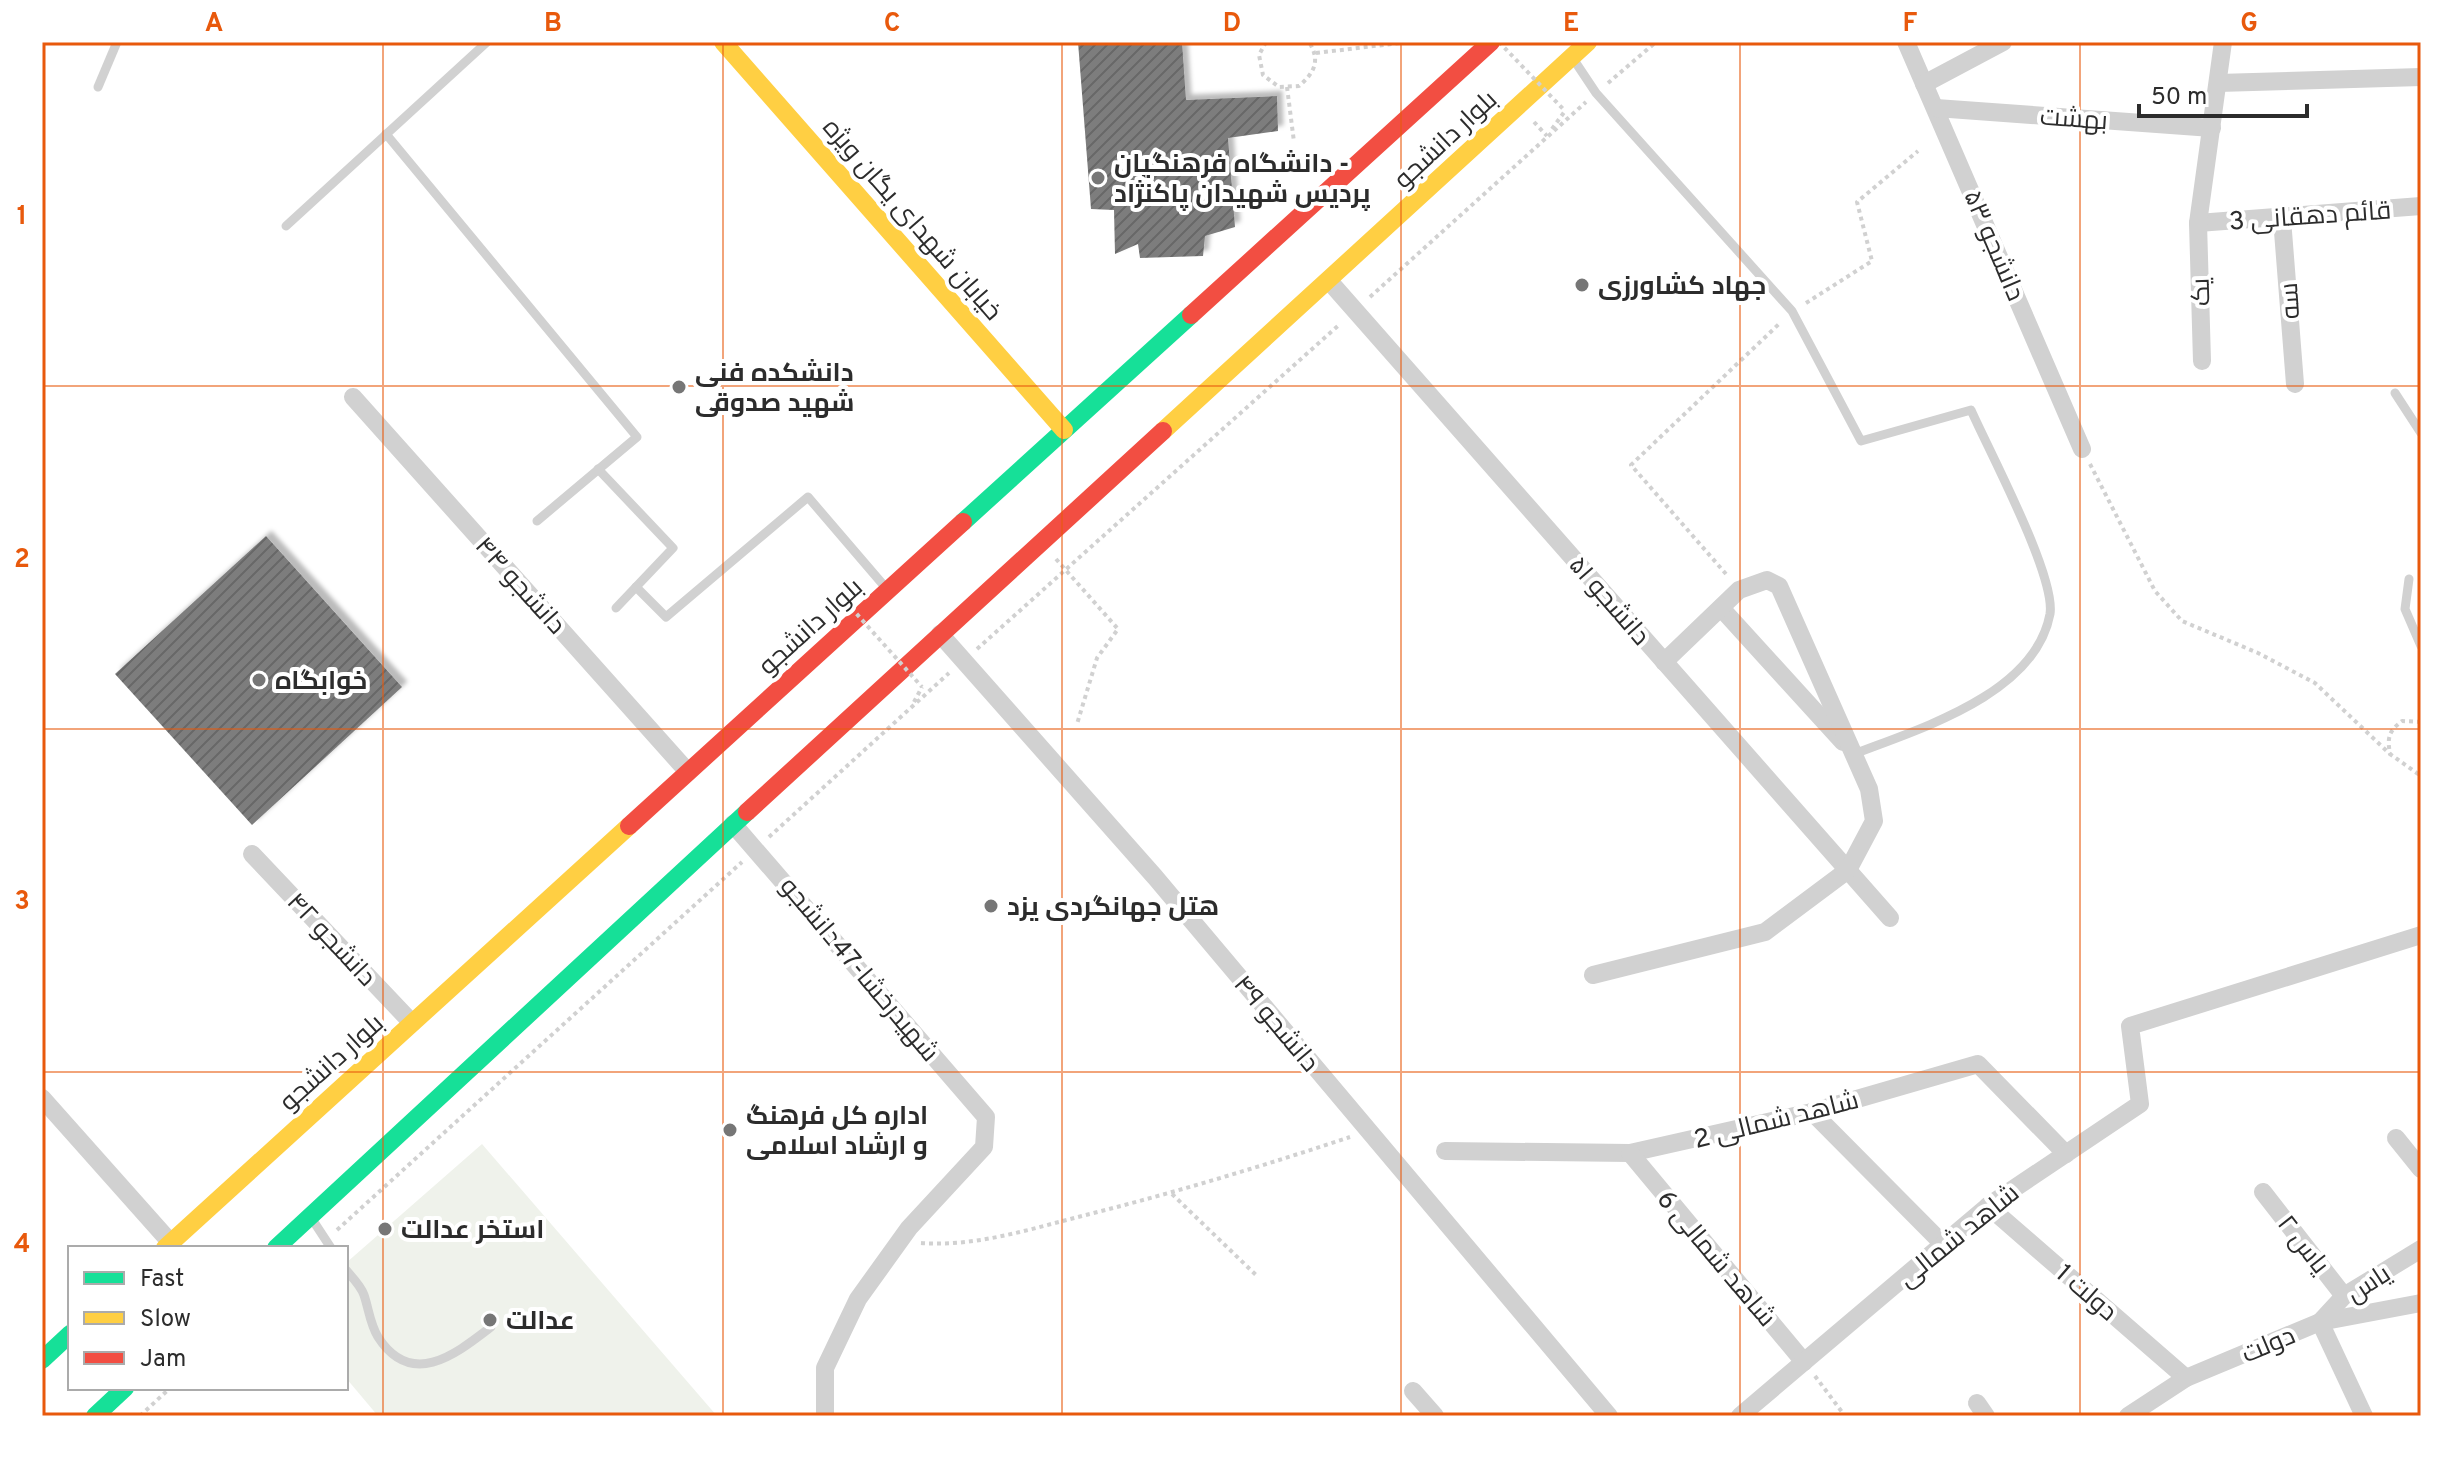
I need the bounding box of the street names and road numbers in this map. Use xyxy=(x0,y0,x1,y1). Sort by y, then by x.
street label: بلوار دانشجو xyxy=(1388,85,1505,197)
street label: بهشت xyxy=(2039,102,2109,139)
street label: خیابان شهدای یگان ویژه xyxy=(814,113,1008,329)
street label: دانشجو ۵۳ xyxy=(1955,185,2031,306)
street label: قائم دهقانی 3 xyxy=(2228,195,2393,240)
street label: یک xyxy=(2186,277,2219,307)
street label: سه xyxy=(2274,281,2309,320)
street label: دانشجو ۴۴ xyxy=(467,531,572,642)
street label: دانشجو ۵۱ xyxy=(1560,550,1656,653)
street label: بلوار دانشجو xyxy=(753,572,871,683)
street label: شهیدرخشا-47دانشجو xyxy=(771,872,945,1070)
street label: دانشجو ۴۲ xyxy=(278,887,382,995)
street label: دانشجو ۴۹ xyxy=(1225,969,1325,1080)
street label: بلوار دانشجو xyxy=(274,1008,392,1119)
street label: شاهد شمالی 2 xyxy=(1691,1085,1862,1158)
street label: شاهد شمالی xyxy=(1892,1178,2027,1296)
street label: شاهد شمالی 6 xyxy=(1648,1185,1782,1335)
street label: یاس ۲ xyxy=(2269,1209,2335,1282)
street label: دولت 1 xyxy=(2048,1258,2123,1330)
street label: یاس xyxy=(2341,1259,2398,1311)
street label: دولت xyxy=(2237,1320,2301,1372)

